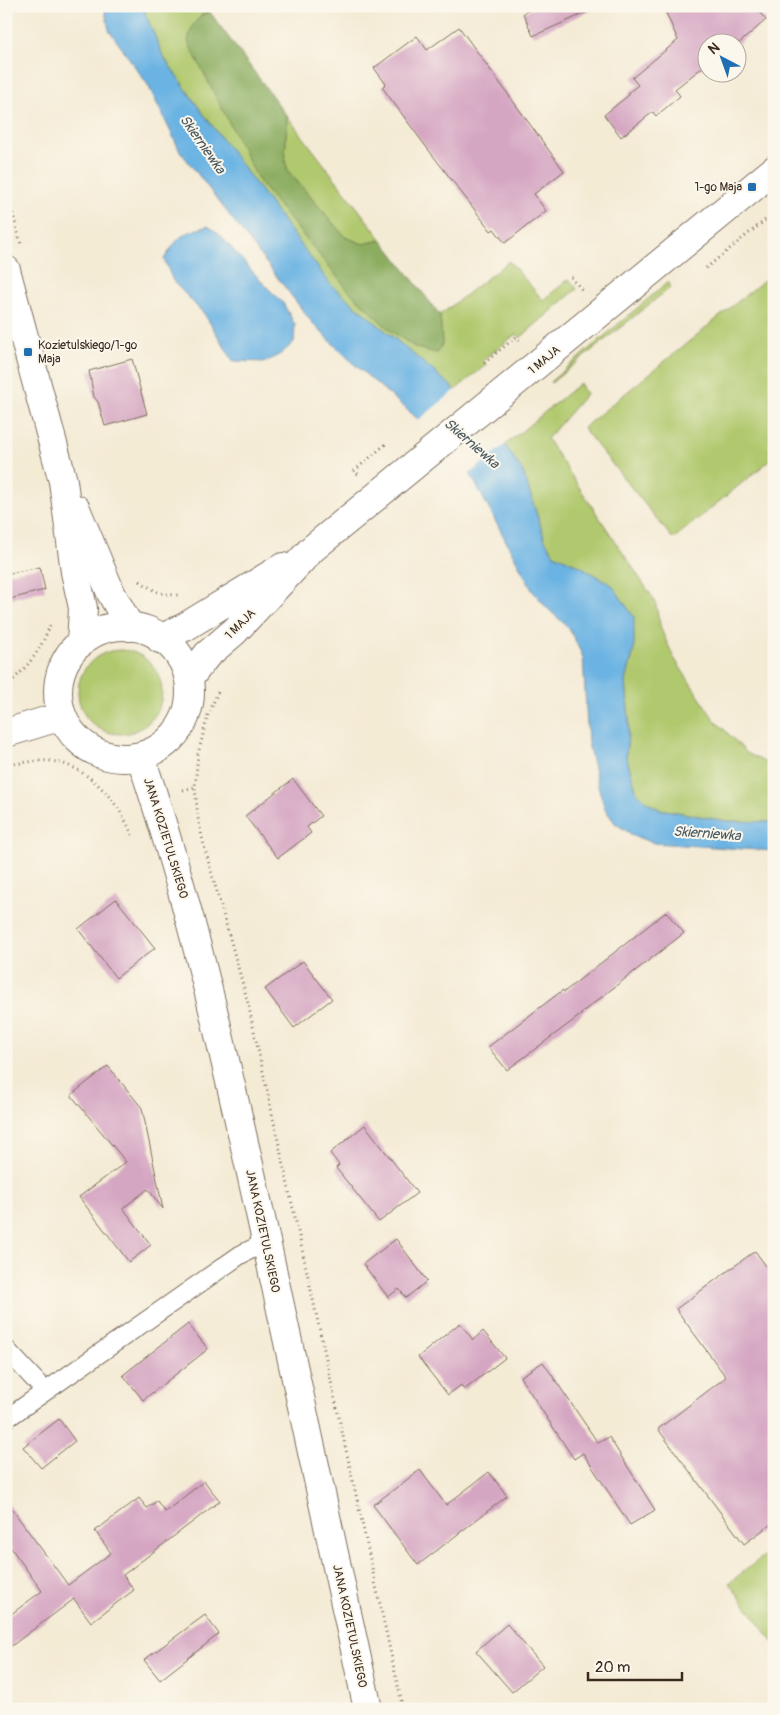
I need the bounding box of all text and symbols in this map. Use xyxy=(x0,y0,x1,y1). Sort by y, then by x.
north arrow xyxy=(698,32,748,82)
text: N xyxy=(705,39,723,58)
water label: Skierniewka xyxy=(176,112,230,178)
place label: 1-go Maja xyxy=(695,180,742,195)
marker: 1-go Maja xyxy=(746,181,758,193)
place label: Kozietulskiego/1-go Maja xyxy=(38,338,138,367)
street label: 1 MAJA xyxy=(525,343,564,378)
marker: Kozietulskiego/1-go Maja xyxy=(22,346,34,358)
water label: Skierniewka xyxy=(441,415,504,473)
street label: 1 MAJA xyxy=(222,606,259,643)
street label: JANA KOZIETULSKIEGO xyxy=(140,776,191,901)
water label: Skierniewka xyxy=(673,823,743,844)
street label: JANA KOZIETULSKIEGO xyxy=(242,1168,283,1294)
street label: JANA KOZIETULSKIEGO xyxy=(329,1563,370,1689)
scale bar xyxy=(588,1650,681,1682)
text: 20 m xyxy=(595,1658,630,1677)

